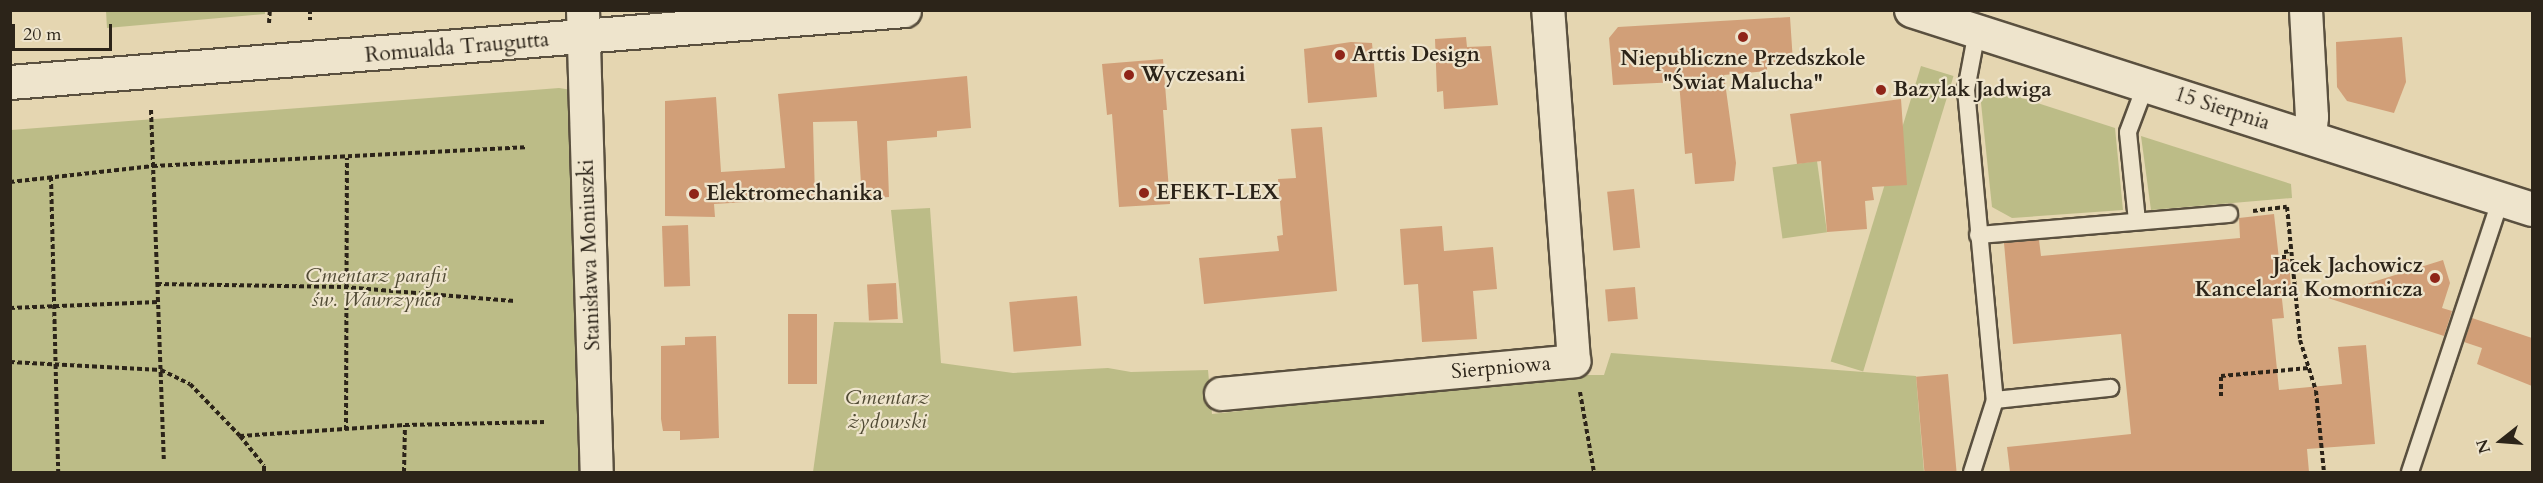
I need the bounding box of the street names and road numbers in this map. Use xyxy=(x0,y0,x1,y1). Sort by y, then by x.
street label: Romualda Traugutta xyxy=(364,27,550,69)
street label: 15 Sierpnia xyxy=(2171,82,2273,136)
street label: Stanisława Moniuszki xyxy=(574,159,606,351)
street label: Sierpniowa xyxy=(1450,351,1552,385)

